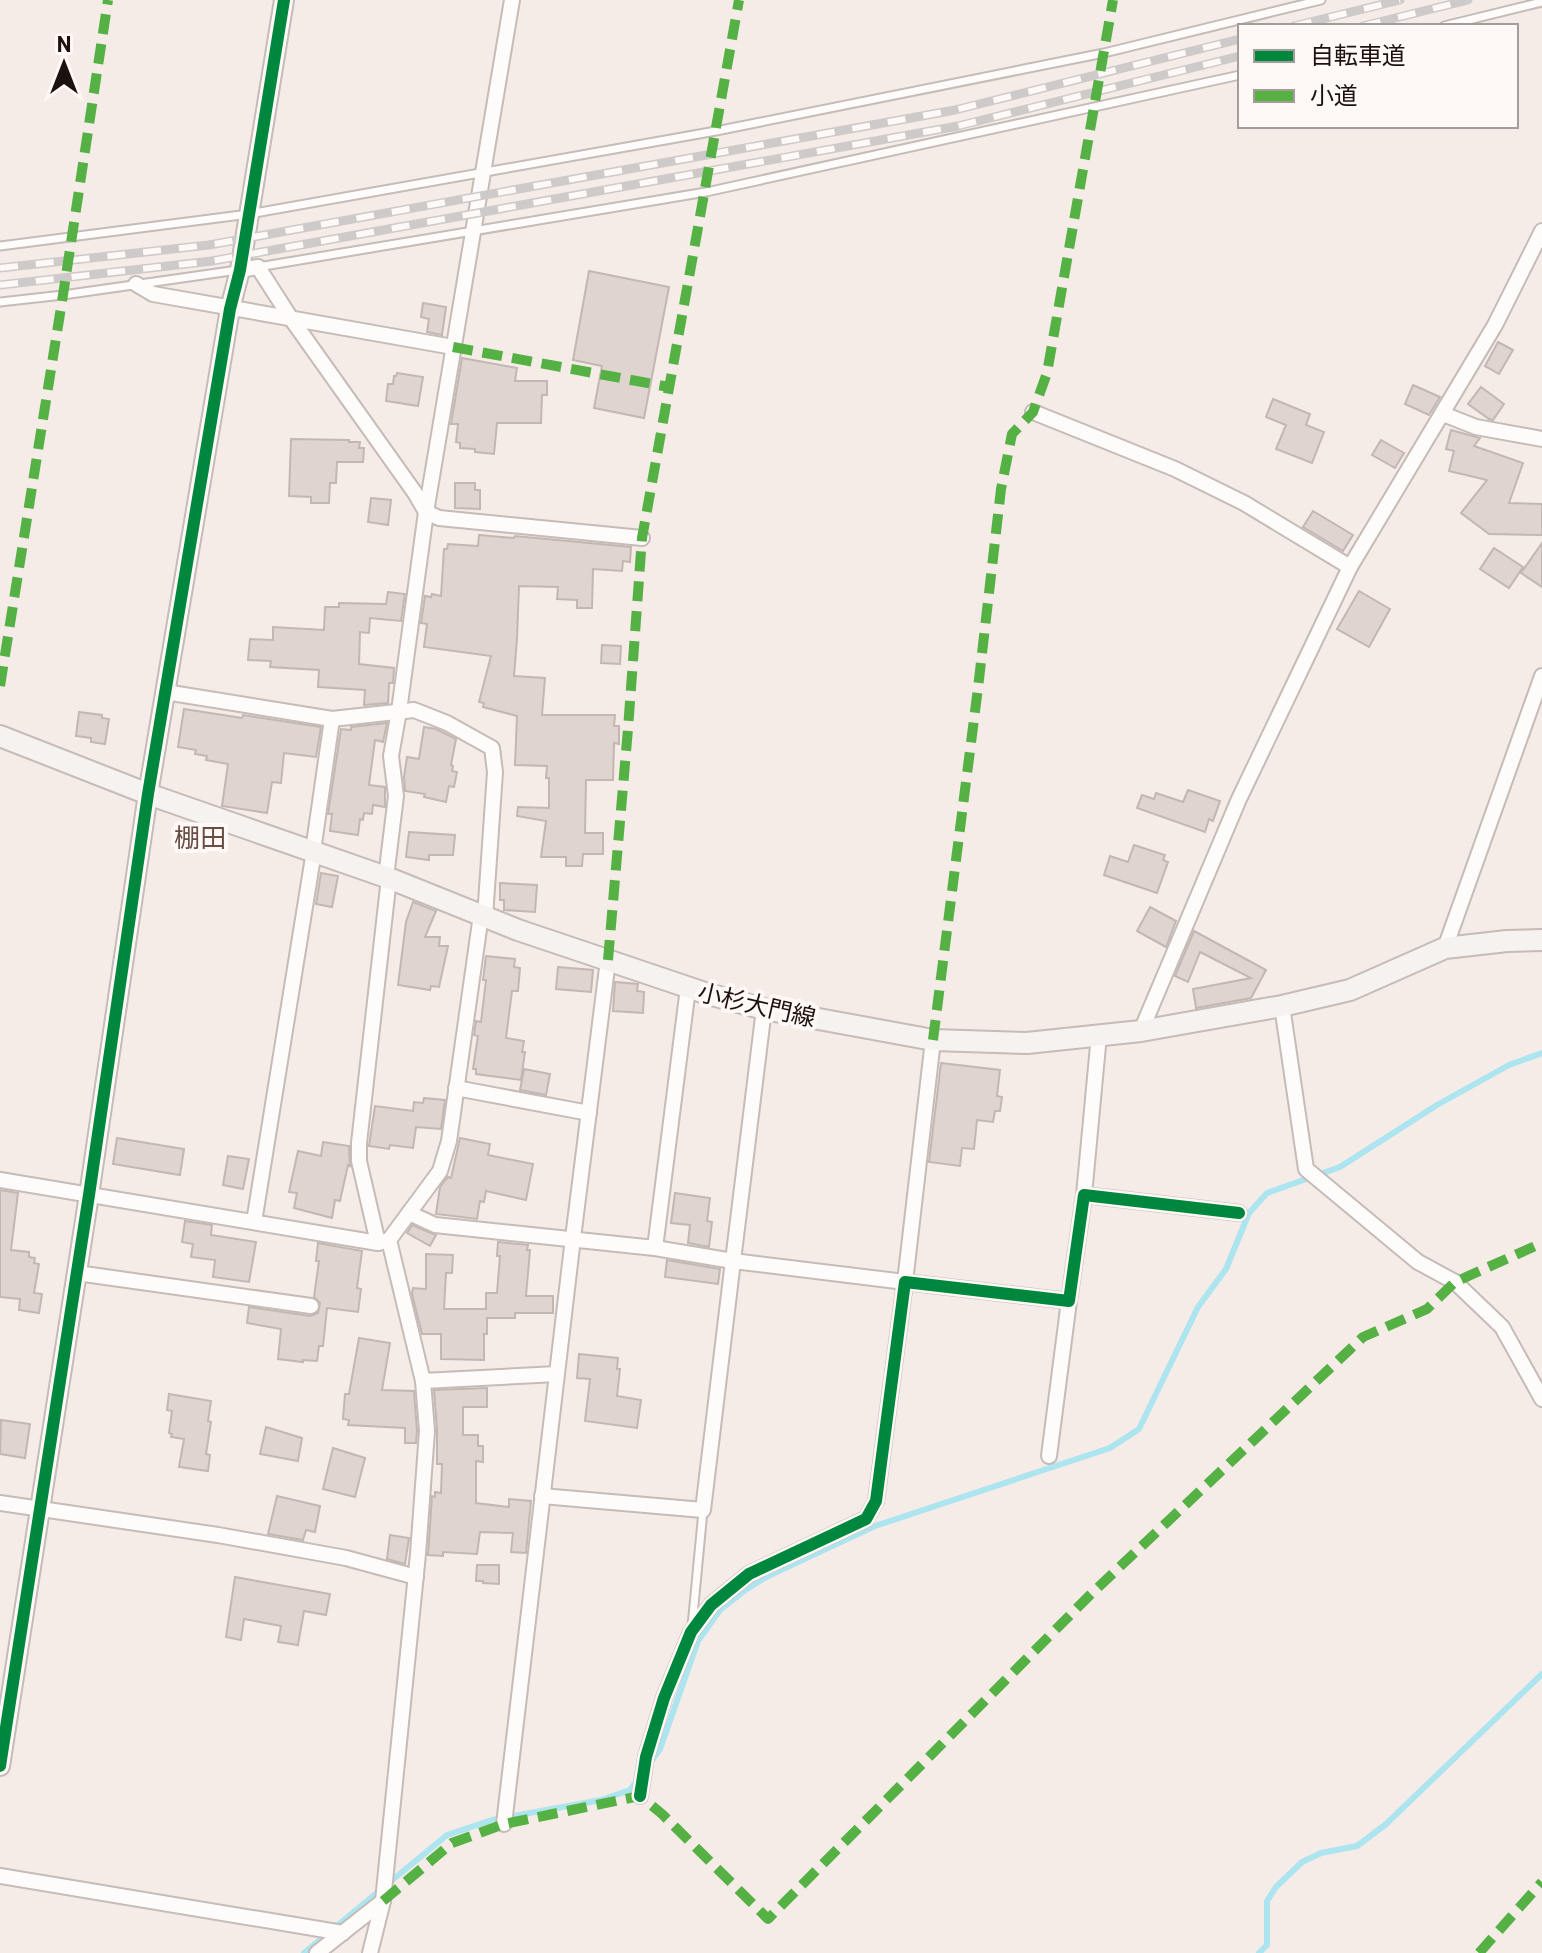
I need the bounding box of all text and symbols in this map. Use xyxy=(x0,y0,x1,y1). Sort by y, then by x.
north arrow xyxy=(24,24,104,104)
legend xyxy=(1238,24,1518,128)
text: N xyxy=(57,30,71,56)
text: 自転車道 xyxy=(1310,40,1406,69)
text: 小道 xyxy=(1310,80,1358,109)
district label: 棚田 xyxy=(174,821,226,852)
street label: 小杉大門線 xyxy=(695,976,819,1032)

